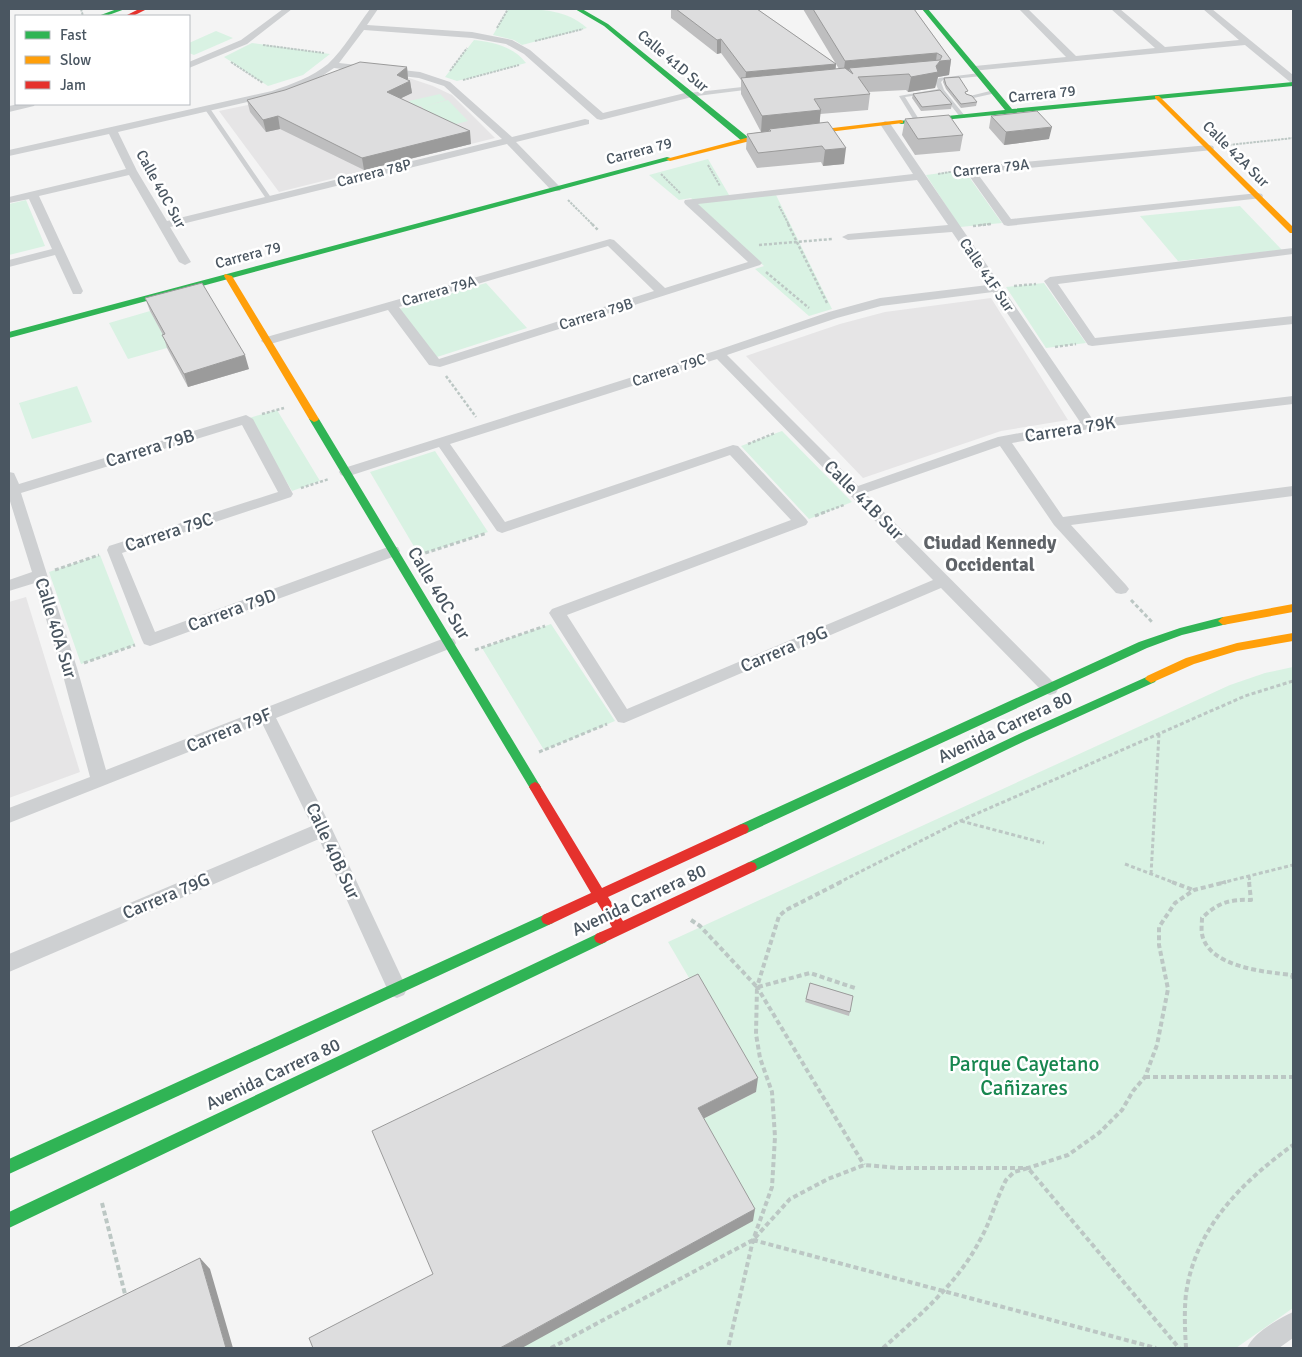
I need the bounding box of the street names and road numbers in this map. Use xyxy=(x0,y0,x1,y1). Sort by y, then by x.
street label: Calle 41D Sur xyxy=(634,26,713,96)
street label: Carrera 79 xyxy=(1008,82,1076,106)
street label: Calle 42A Sur xyxy=(1199,117,1273,191)
street label: Carrera 79 xyxy=(604,134,674,168)
street label: Calle 40C Sur xyxy=(132,147,190,232)
street label: Carrera 78P xyxy=(335,155,413,191)
street label: Carrera 79A xyxy=(952,155,1030,181)
street label: Calle 41F Sur xyxy=(956,235,1019,316)
street label: Carrera 79 xyxy=(213,238,283,272)
street label: Carrera 79A xyxy=(400,272,478,310)
street label: Carrera 79B xyxy=(557,294,635,334)
street label: Carrera 79C xyxy=(630,350,708,390)
street label: Carrera 79K xyxy=(1023,411,1117,447)
street label: Carrera 79B xyxy=(103,424,197,472)
street label: Calle 41B Sur xyxy=(820,456,909,545)
street label: Carrera 79C xyxy=(122,507,216,557)
street label: Calle 40C Sur xyxy=(403,543,475,643)
street label: Calle 40A Sur xyxy=(30,575,82,681)
street label: Carrera 79D xyxy=(185,584,279,636)
street label: Carrera 79G xyxy=(737,621,831,677)
street label: Avenida Carrera 80 xyxy=(934,686,1076,768)
street label: Carrera 79F xyxy=(183,703,275,757)
street label: Calle 40B Sur xyxy=(301,799,365,903)
street label: Avenida Carrera 80 xyxy=(568,859,710,941)
street label: Carrera 79G xyxy=(119,868,213,924)
street label: Avenida Carrera 80 xyxy=(202,1033,344,1115)

